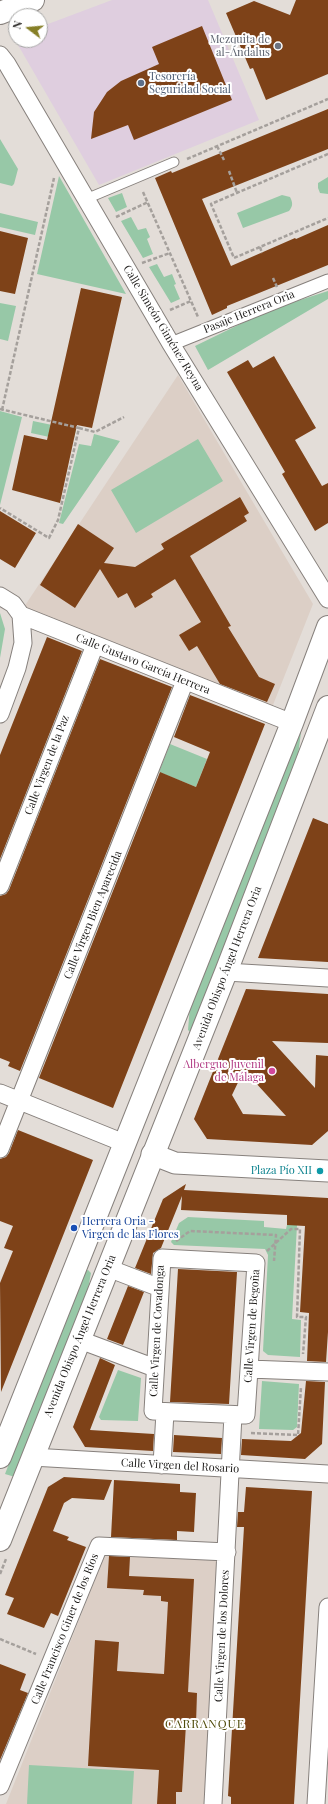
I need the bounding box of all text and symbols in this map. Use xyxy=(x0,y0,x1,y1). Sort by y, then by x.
north arrow xyxy=(8,8,48,48)
text: N xyxy=(9,19,25,31)
place label: Mezquita de al-Ándalus xyxy=(210,33,270,59)
marker: Mezquita de al-Ándalus xyxy=(273,41,283,51)
place label: Tesorería Seguridad Social xyxy=(149,70,231,96)
marker: Tesorería Seguridad Social xyxy=(136,78,146,88)
street label: Calle Simeón Giménez Reyna xyxy=(120,263,206,393)
street label: Pasaje Herrera Oria xyxy=(201,288,297,336)
street label: Calle Gustavo García Herrera xyxy=(74,631,212,697)
street label: Calle Virgen de la Paz xyxy=(22,713,72,817)
street label: Calle Virgen Bien Aparecida xyxy=(61,849,125,981)
street label: Avenida Obispo Ángel Herrera Oria xyxy=(190,884,264,1052)
place label: Albergue Juvenil de Málaga xyxy=(183,1058,264,1084)
marker: Albergue Juvenil de Málaga xyxy=(267,1066,277,1076)
place label: Plaza Pío XII xyxy=(251,1164,312,1178)
marker: Plaza Pío XII xyxy=(315,1166,325,1176)
place label: Herrera Oria - Virgen de las Flores xyxy=(82,1215,179,1241)
marker: Herrera Oria - Virgen de las Flores xyxy=(69,1223,79,1233)
street label: Avenida Obispo Ángel Herrera Oria xyxy=(41,1253,119,1419)
street label: Calle Virgen de Covadonga xyxy=(147,1265,167,1397)
street label: Calle Virgen de Begoña xyxy=(241,1269,263,1383)
street label: Calle Virgen del Rosario xyxy=(121,1456,239,1476)
street label: Calle Francisco Giner de los Ríos xyxy=(29,1552,101,1706)
street label: Calle Virgen de los Dolores xyxy=(212,1570,232,1702)
district label: CARRANQUE xyxy=(165,1717,245,1731)

